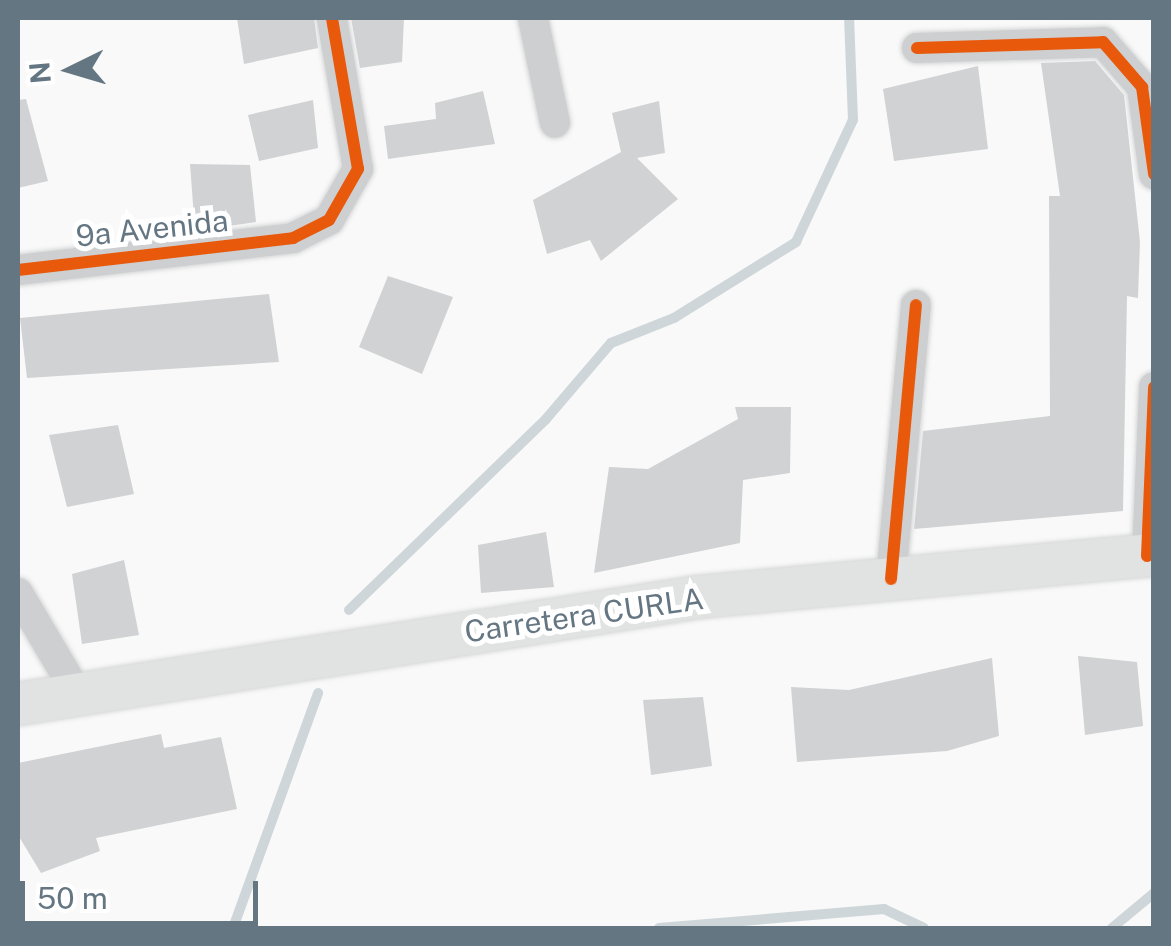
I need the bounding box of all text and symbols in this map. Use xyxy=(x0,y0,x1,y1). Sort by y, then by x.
north arrow xyxy=(20,20,120,120)
text: N xyxy=(22,60,57,85)
street label: 9a Avenida xyxy=(74,202,230,254)
street label: Carretera CURLA xyxy=(462,580,706,650)
scale bar xyxy=(25,861,262,923)
text: 50 m xyxy=(37,880,108,916)

